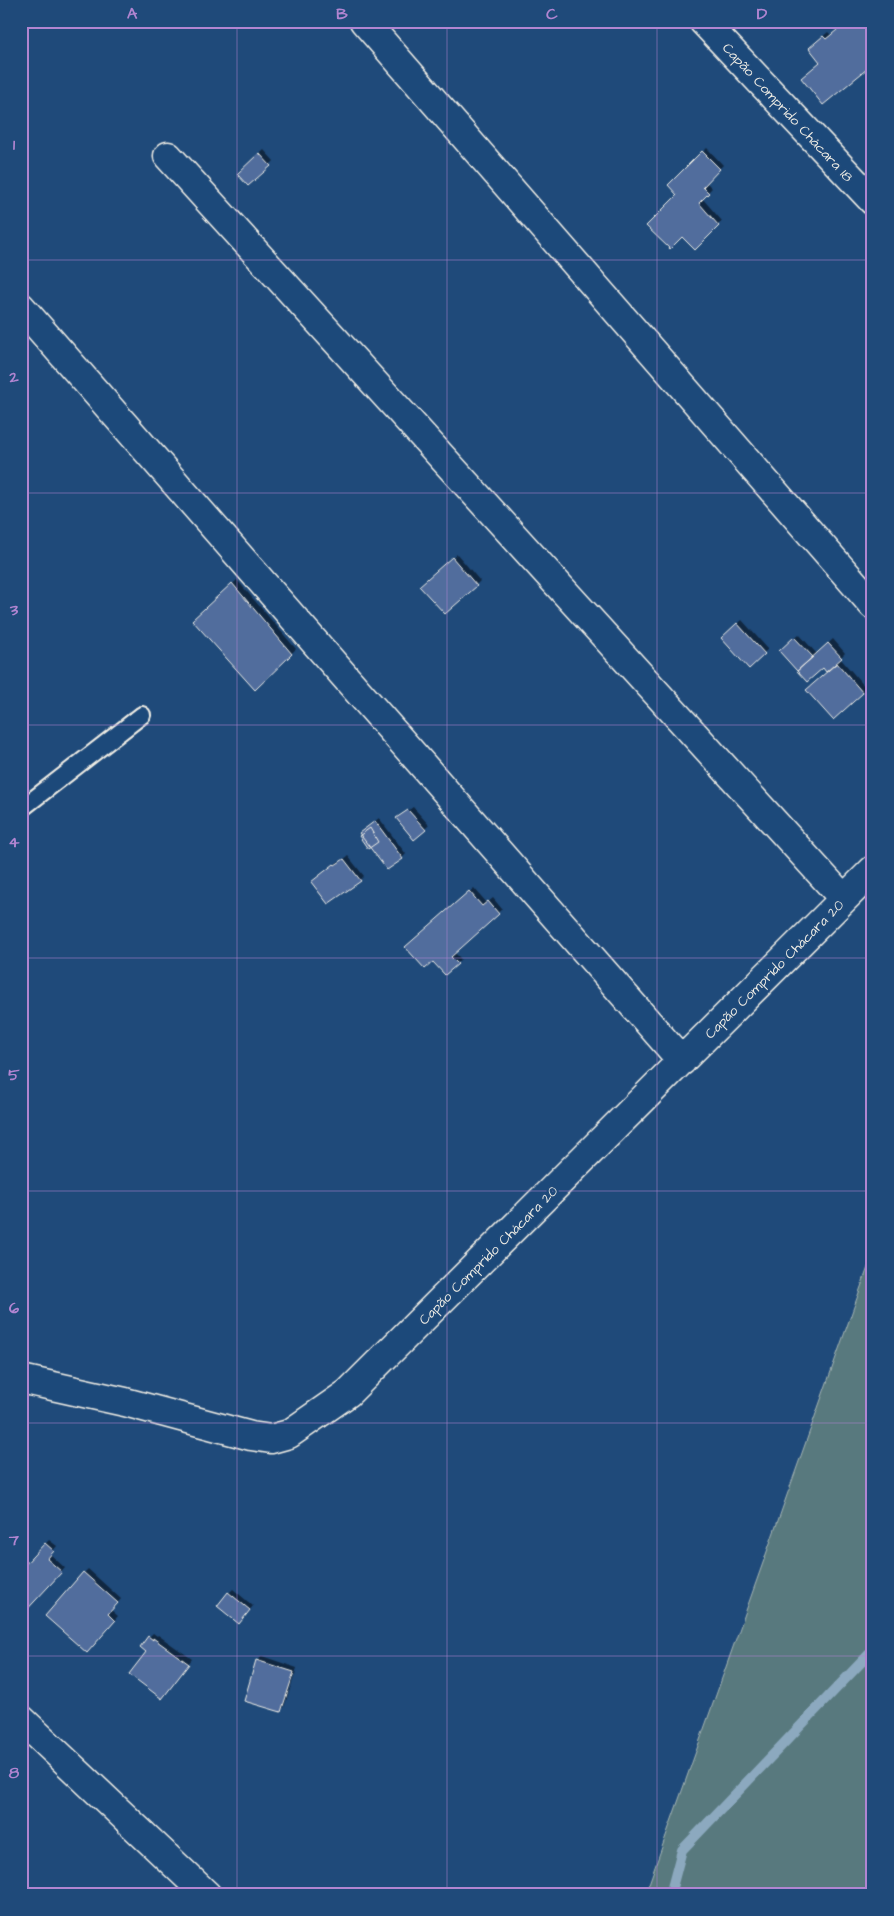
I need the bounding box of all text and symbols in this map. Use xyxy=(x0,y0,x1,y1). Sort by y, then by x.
text: A xyxy=(127,3,138,25)
text: B xyxy=(336,3,348,25)
text: C xyxy=(546,3,558,25)
text: D xyxy=(757,3,768,25)
street label: Capão Comprido Chácara 18 xyxy=(717,39,857,187)
text: 1 xyxy=(13,134,16,156)
text: 2 xyxy=(8,366,19,388)
text: 3 xyxy=(9,599,19,621)
text: 4 xyxy=(9,831,20,853)
street label: Capão Comprido Chácara 20 xyxy=(701,895,849,1044)
text: 5 xyxy=(8,1064,20,1086)
street label: Capão Comprido Chácara 20 xyxy=(415,1181,563,1330)
text: 6 xyxy=(9,1297,19,1319)
text: 7 xyxy=(8,1529,19,1551)
text: 8 xyxy=(9,1762,20,1784)

